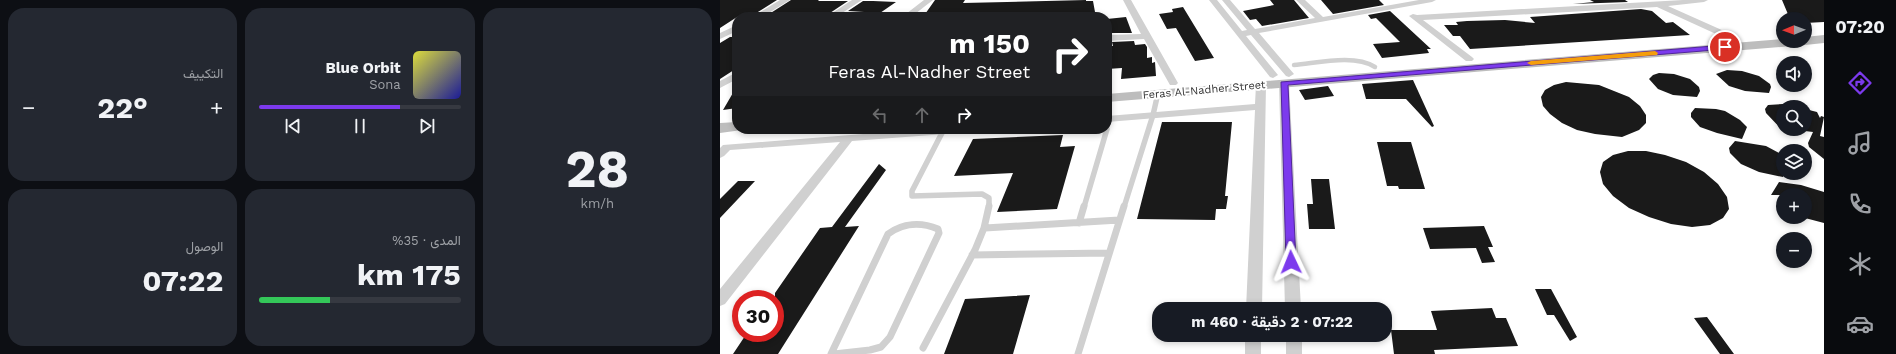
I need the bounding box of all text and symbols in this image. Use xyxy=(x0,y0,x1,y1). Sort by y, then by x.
north arrow xyxy=(1776,12,1812,48)
map controls xyxy=(1776,12,1812,268)
text: 07:20 xyxy=(1835,16,1885,37)
text: 150 m xyxy=(949,27,1030,60)
icon: right xyxy=(1044,28,1096,80)
pin xyxy=(1708,30,1742,64)
icon: arrive xyxy=(1714,36,1736,58)
button: sound xyxy=(1776,56,1812,92)
text: Blue Orbit xyxy=(325,59,401,77)
text: Feras Al-Nadher Street xyxy=(828,61,1030,82)
text: التكييف xyxy=(183,66,223,81)
icon: directions xyxy=(1846,69,1874,97)
text: Sona xyxy=(369,77,401,92)
street label: Feras Al-Nadher Street xyxy=(1142,78,1266,102)
text: 22° xyxy=(97,90,148,125)
text: − xyxy=(22,95,35,120)
text: + xyxy=(210,95,223,120)
button: search xyxy=(1776,100,1812,136)
icon: left xyxy=(869,104,891,126)
icon: ahead xyxy=(911,104,933,126)
icon: right xyxy=(953,104,975,126)
icon: previous xyxy=(282,115,304,137)
icon: pause xyxy=(349,115,371,137)
icon: next xyxy=(416,115,438,137)
icon: music xyxy=(1846,129,1874,157)
text: 28 xyxy=(566,139,629,200)
button: layers xyxy=(1776,144,1812,180)
button: + xyxy=(1776,188,1812,224)
icon: phone xyxy=(1846,190,1874,218)
text: km/h xyxy=(581,196,614,211)
button: − xyxy=(1776,232,1812,268)
text: المدى · 35% xyxy=(392,233,461,248)
text: الوصول xyxy=(186,239,223,254)
position arrow xyxy=(1270,241,1312,283)
icon: climate xyxy=(1846,250,1874,278)
text: 175 km xyxy=(357,257,461,292)
text: 07:22 xyxy=(142,263,223,298)
speed limit sign: 30 xyxy=(732,290,784,342)
icon: car xyxy=(1846,310,1874,338)
text: 07:22 · 2 دقيقة · 460 m xyxy=(1191,313,1353,331)

